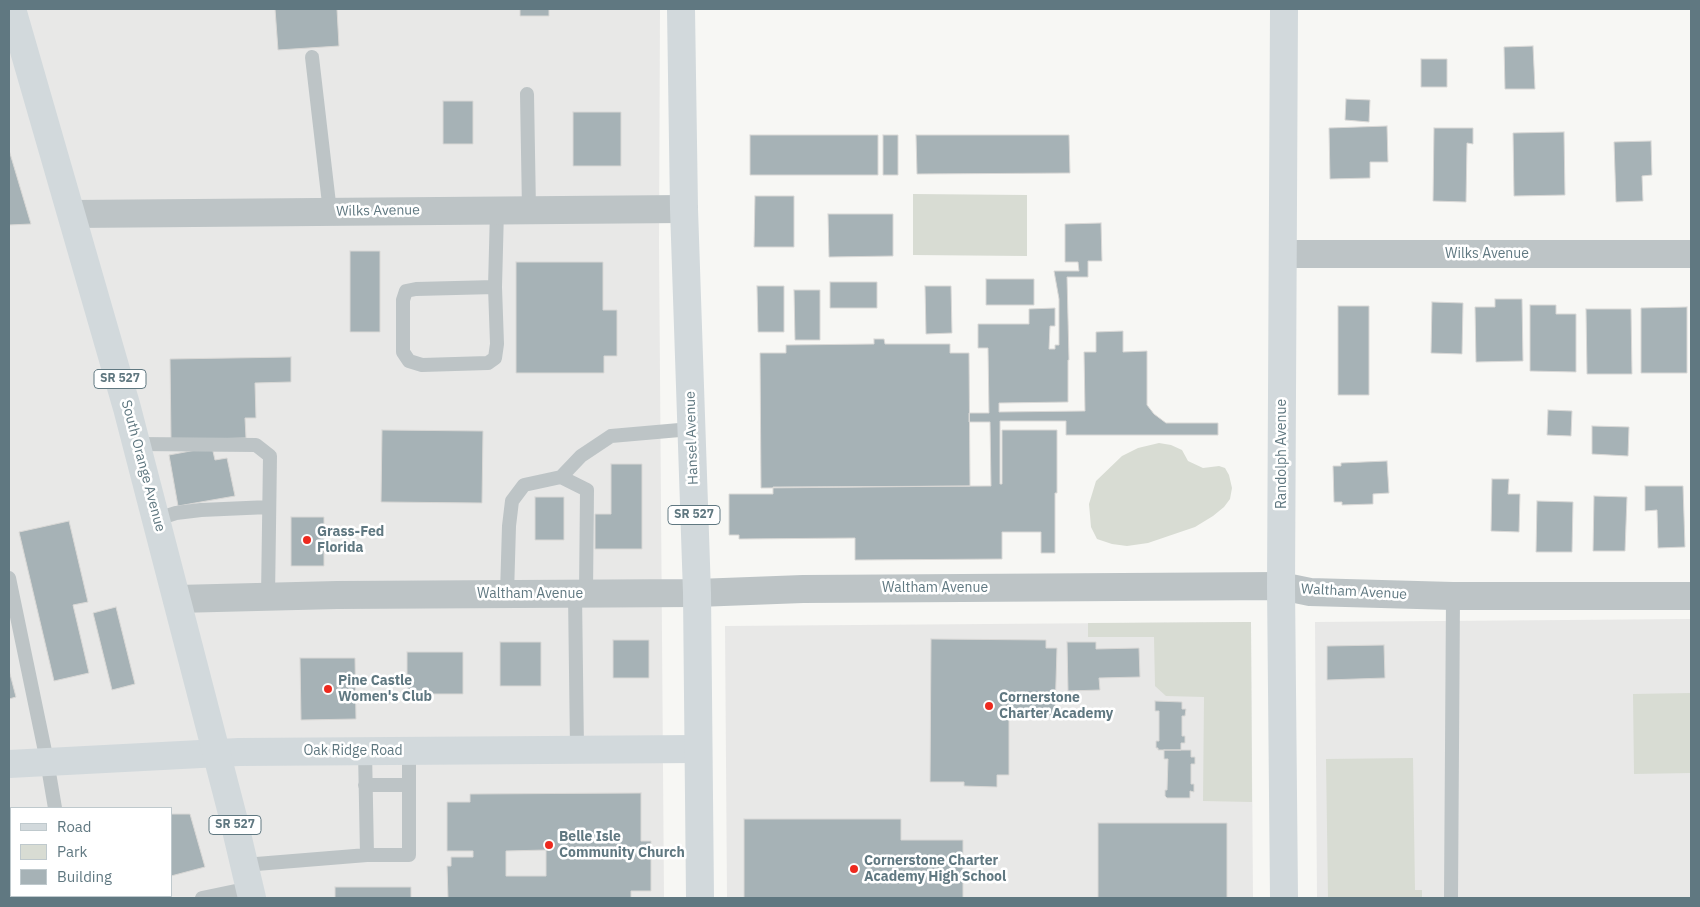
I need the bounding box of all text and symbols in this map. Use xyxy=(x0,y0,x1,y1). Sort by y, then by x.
street label: Wilks Avenue xyxy=(336,202,420,220)
street label: Wilks Avenue xyxy=(1445,246,1529,262)
road number: SR 527 xyxy=(94,369,146,388)
street label: Hansel Avenue xyxy=(682,391,702,485)
street label: South Orange Avenue xyxy=(117,398,169,534)
street label: Randolph Avenue xyxy=(1274,399,1290,509)
road number: SR 527 xyxy=(668,506,720,524)
place label: Grass-Fed Florida xyxy=(317,524,384,556)
marker: Grass-Fed Florida xyxy=(301,534,313,546)
street label: Waltham Avenue xyxy=(882,580,988,596)
street label: Waltham Avenue xyxy=(1301,581,1407,603)
street label: Waltham Avenue xyxy=(477,586,583,602)
place label: Pine Castle Women's Club xyxy=(338,673,432,706)
marker: Pine Castle Women's Club xyxy=(322,683,334,695)
place label: Cornerstone Charter Academy xyxy=(999,690,1113,722)
marker: Cornerstone Charter Academy xyxy=(983,700,995,712)
street label: Oak Ridge Road xyxy=(303,743,403,759)
legend xyxy=(10,807,172,897)
road number: SR 527 xyxy=(209,816,261,834)
text: Road xyxy=(57,817,92,836)
place label: Belle Isle Community Church xyxy=(559,829,685,862)
marker: Belle Isle Community Church xyxy=(543,839,555,851)
text: Park xyxy=(57,842,87,861)
place label: Cornerstone Charter Academy High School xyxy=(864,853,1006,886)
marker: Cornerstone Charter Academy High School xyxy=(848,863,860,875)
text: Building xyxy=(57,867,112,886)

